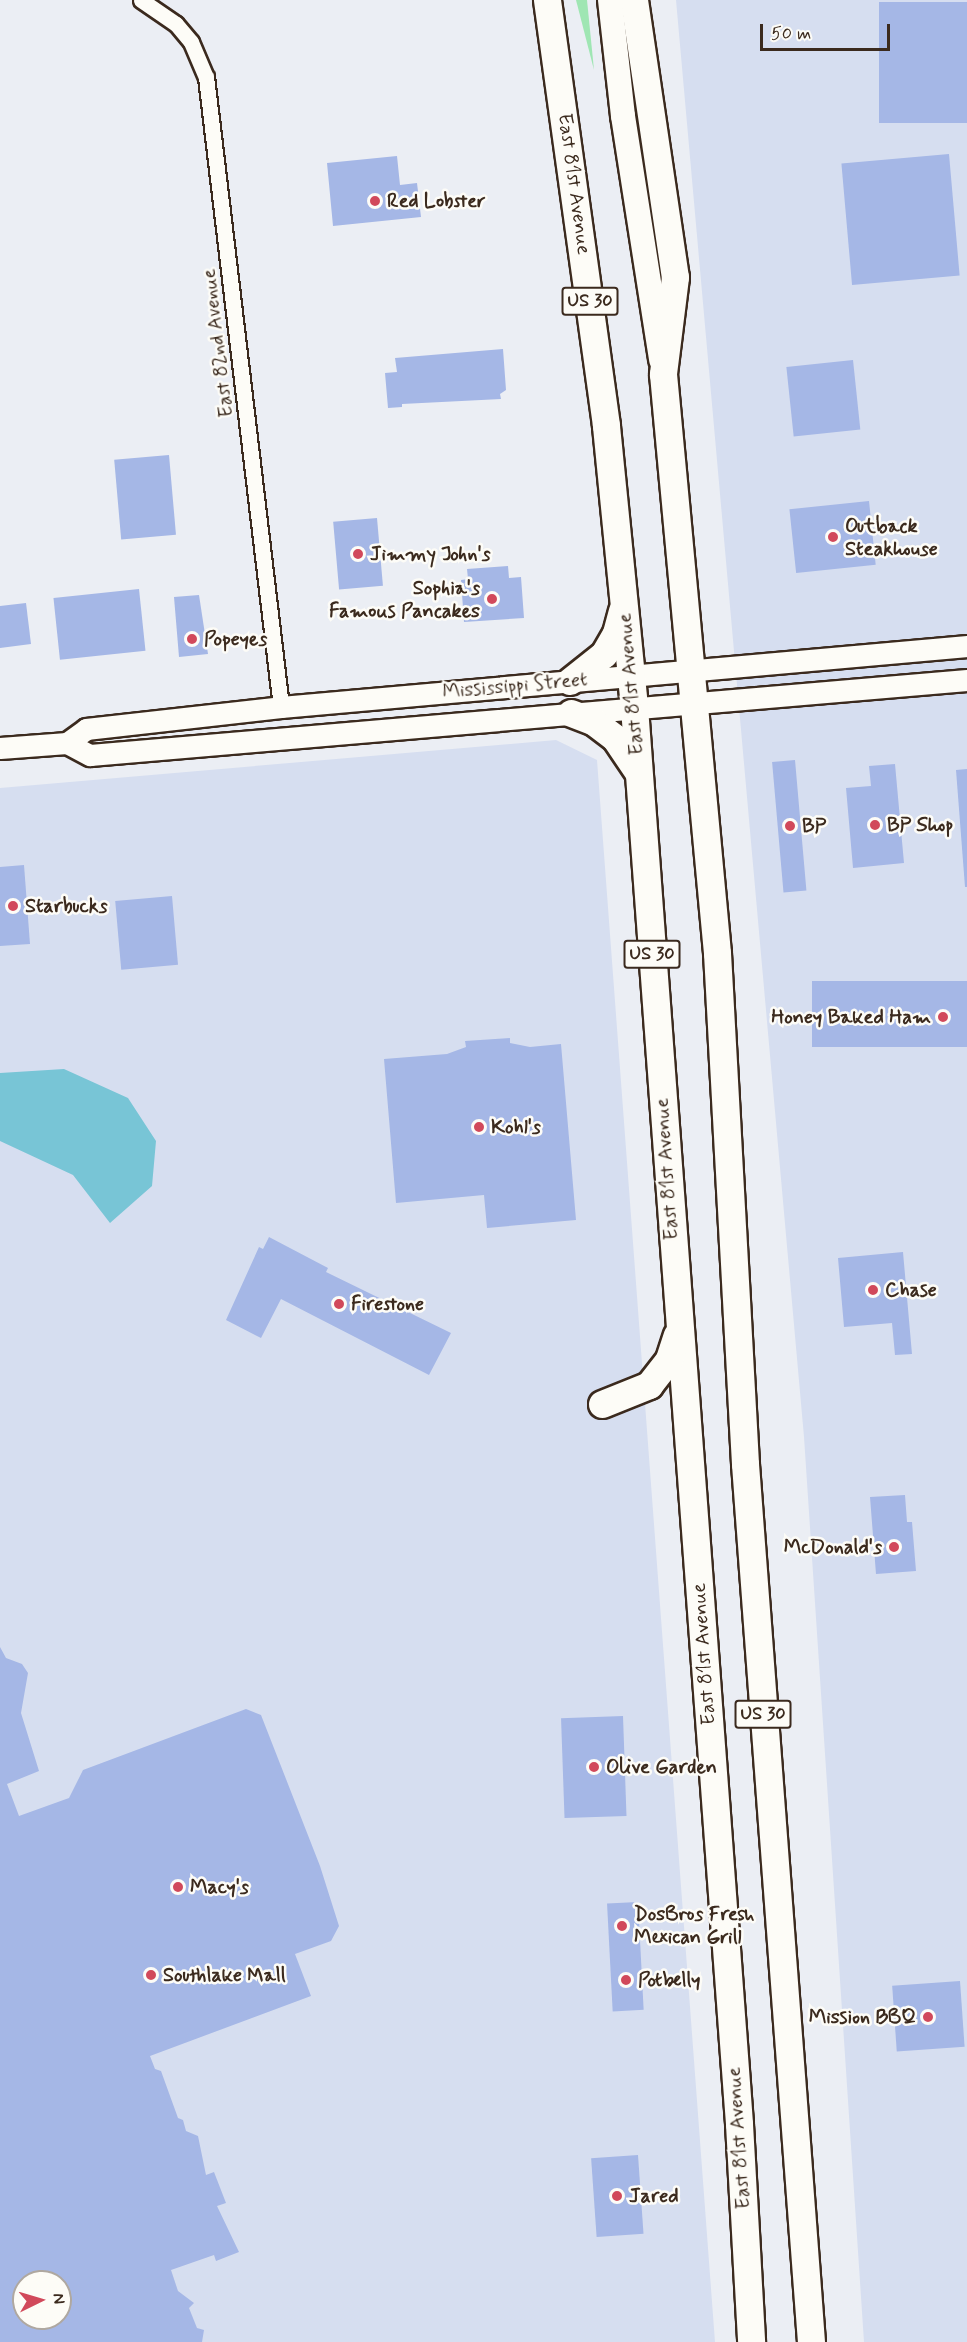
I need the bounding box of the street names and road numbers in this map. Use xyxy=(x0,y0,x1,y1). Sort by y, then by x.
street label: East 81st Avenue xyxy=(552,112,596,256)
street label: East 82nd Avenue xyxy=(197,267,239,419)
road number: US 30 xyxy=(562,286,618,316)
street label: East 81st Avenue xyxy=(613,612,649,756)
street label: Mississippi Street xyxy=(440,668,590,704)
road number: US 30 xyxy=(624,939,680,969)
street label: East 81st Avenue xyxy=(650,1097,684,1241)
street label: East 81st Avenue xyxy=(687,1582,721,1726)
road number: US 30 xyxy=(734,1699,792,1729)
street label: East 81st Avenue xyxy=(722,2066,756,2210)

